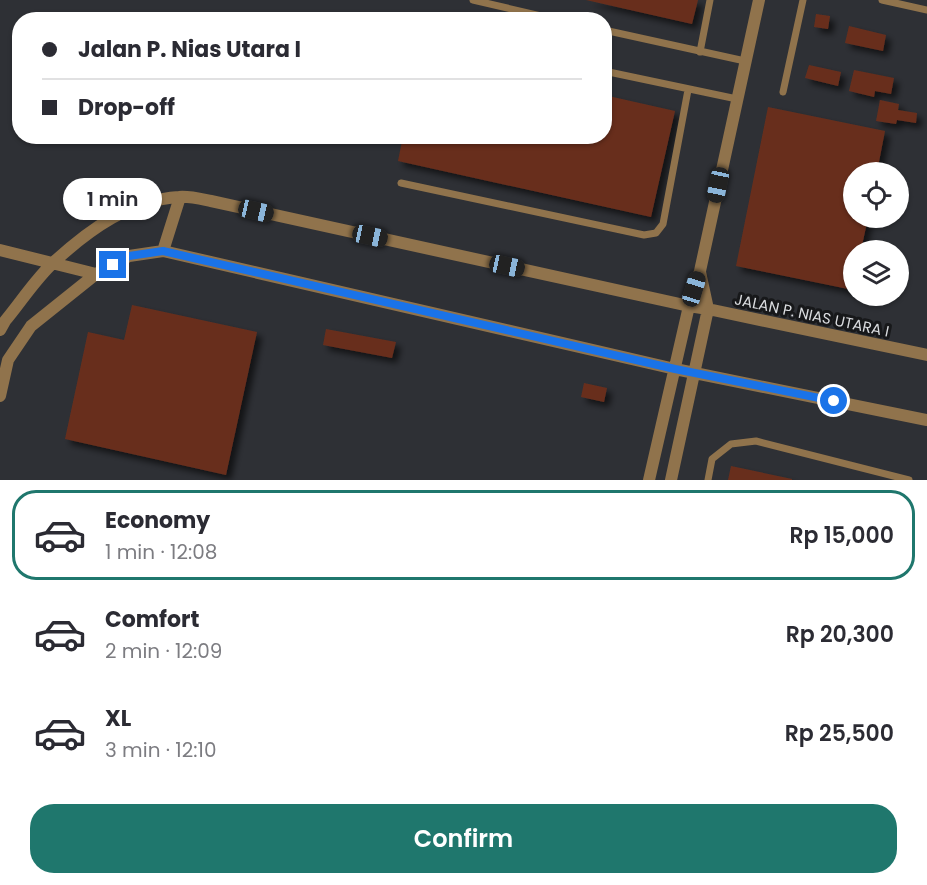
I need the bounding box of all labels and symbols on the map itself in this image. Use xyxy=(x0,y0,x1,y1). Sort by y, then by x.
car xyxy=(705,166,731,204)
callout: 1 min xyxy=(63,178,162,220)
car xyxy=(236,198,276,224)
car xyxy=(351,223,389,249)
route end xyxy=(99,251,126,278)
car xyxy=(488,253,526,279)
car xyxy=(680,269,708,309)
street label: JALAN P. NIAS UTARA I xyxy=(733,288,891,342)
route start xyxy=(820,387,847,414)

